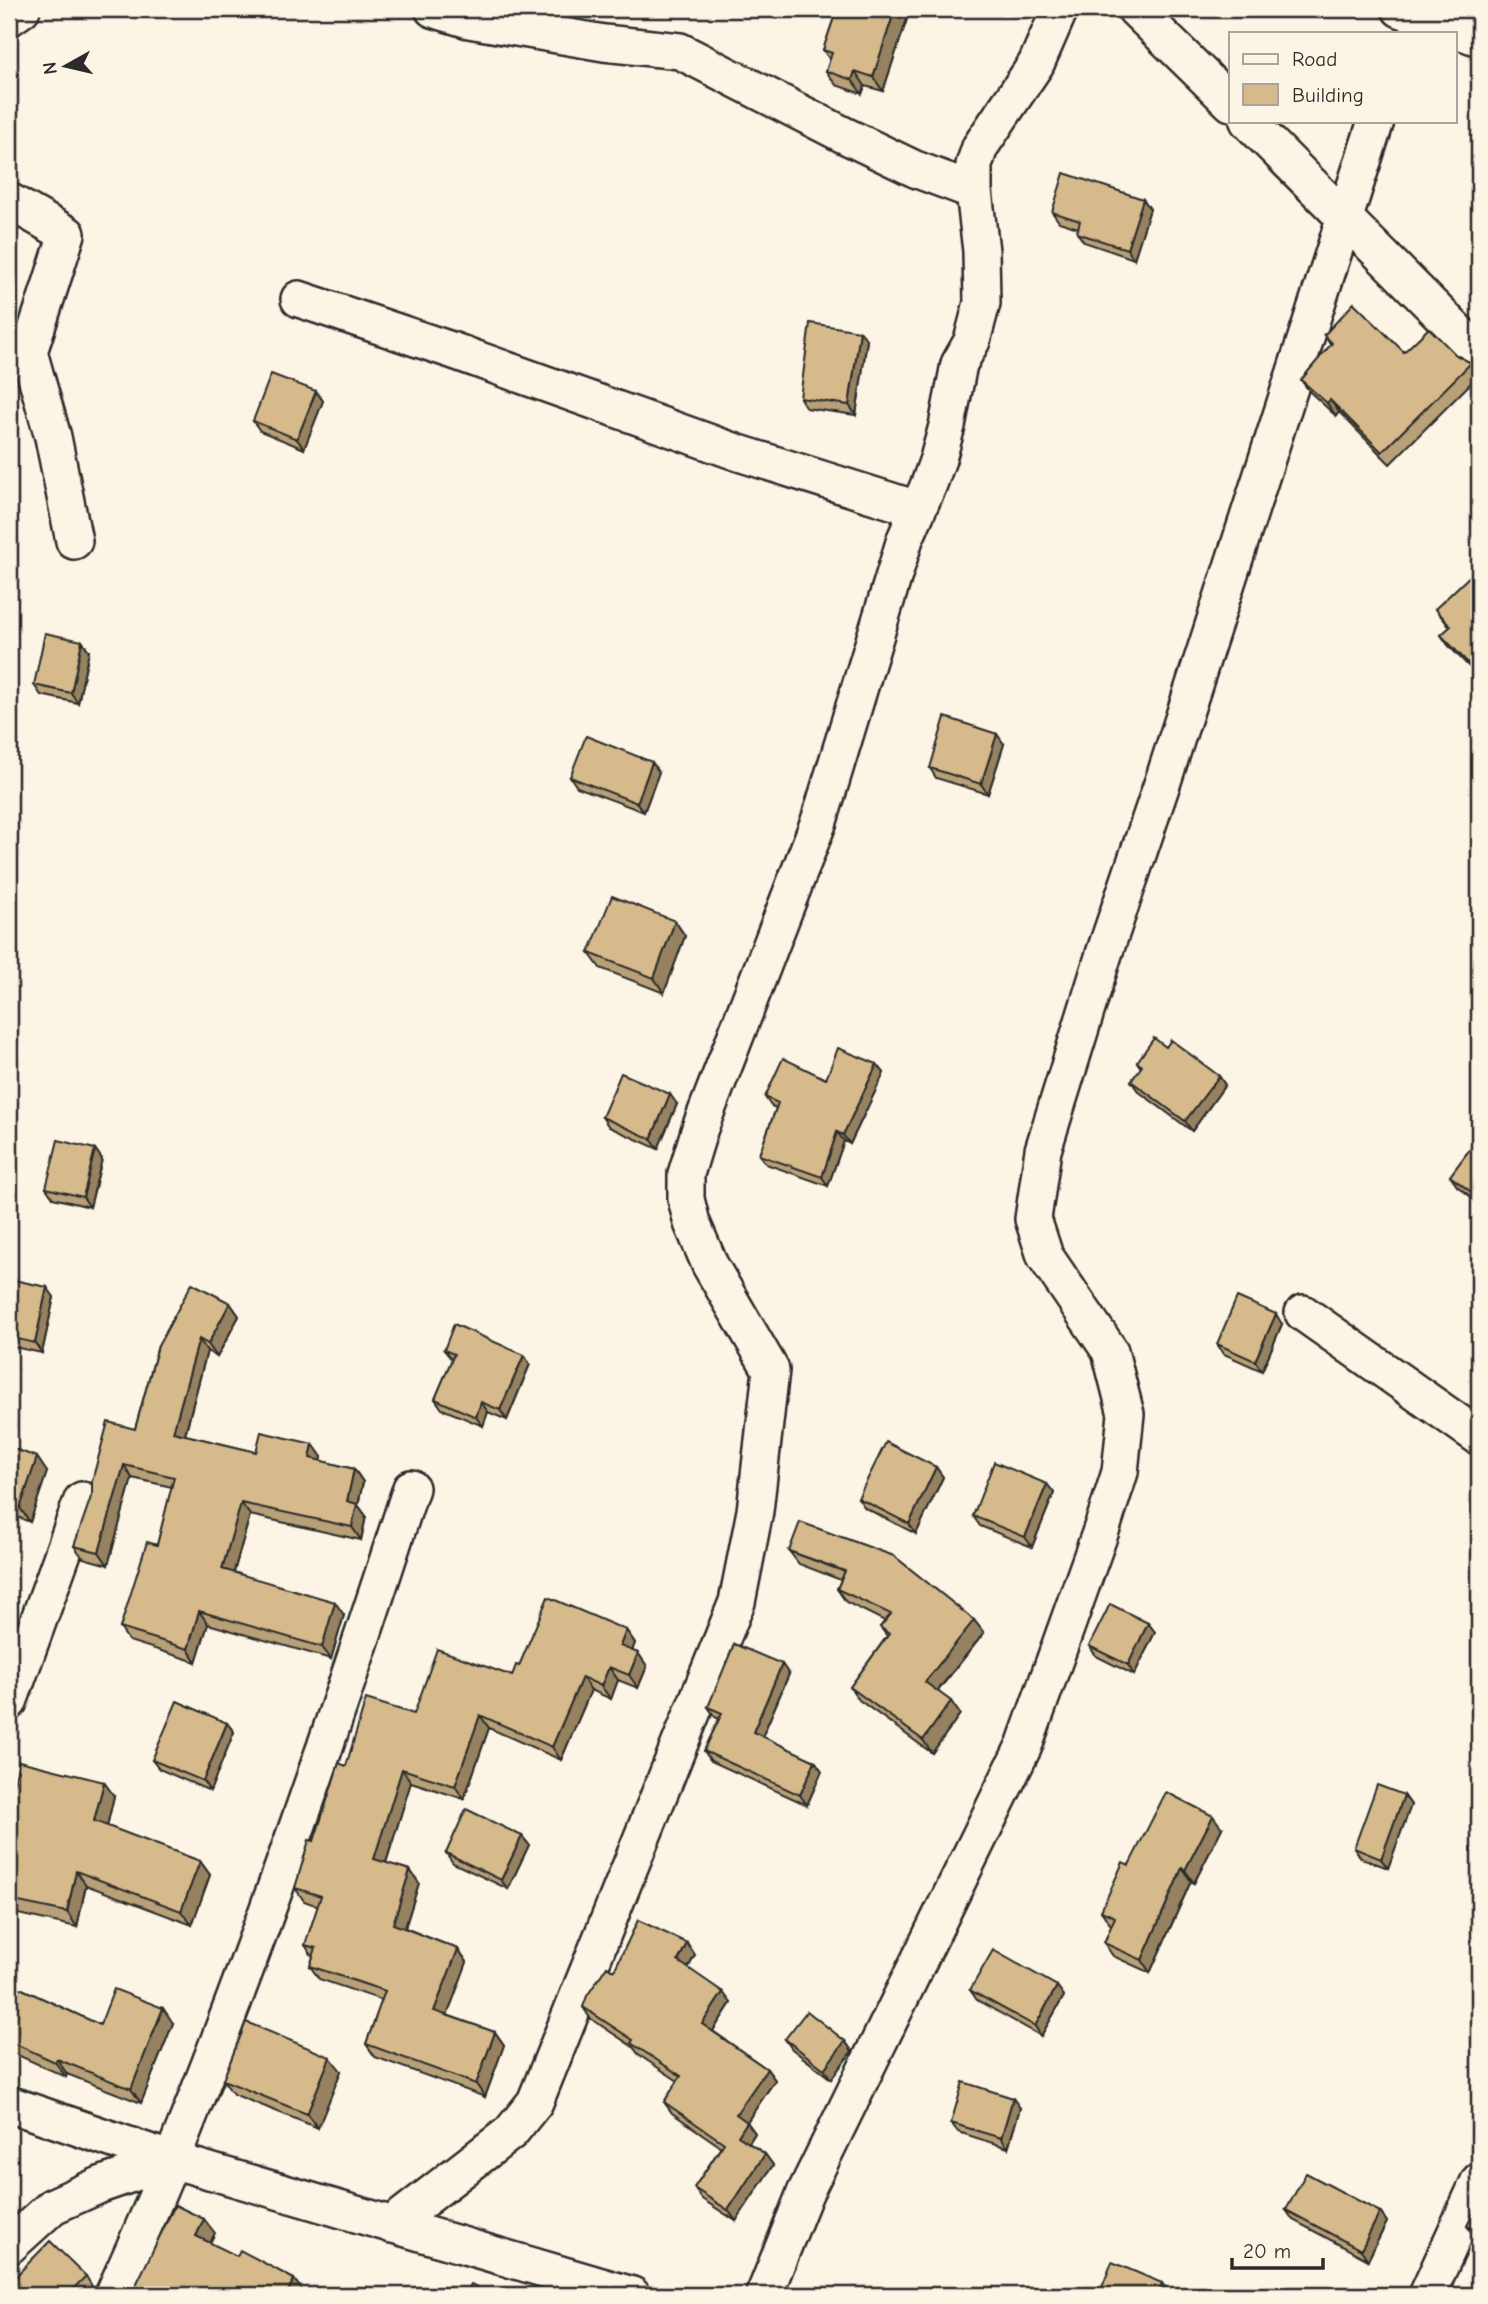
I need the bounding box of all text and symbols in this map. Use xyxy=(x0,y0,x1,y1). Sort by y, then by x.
north arrow xyxy=(32,32,102,102)
legend xyxy=(1229,32,1456,122)
text: Road xyxy=(1292,47,1337,71)
text: N xyxy=(38,61,62,76)
text: Building xyxy=(1292,83,1364,107)
scale bar xyxy=(1232,2227,1324,2271)
text: 20 m xyxy=(1243,2239,1291,2263)

